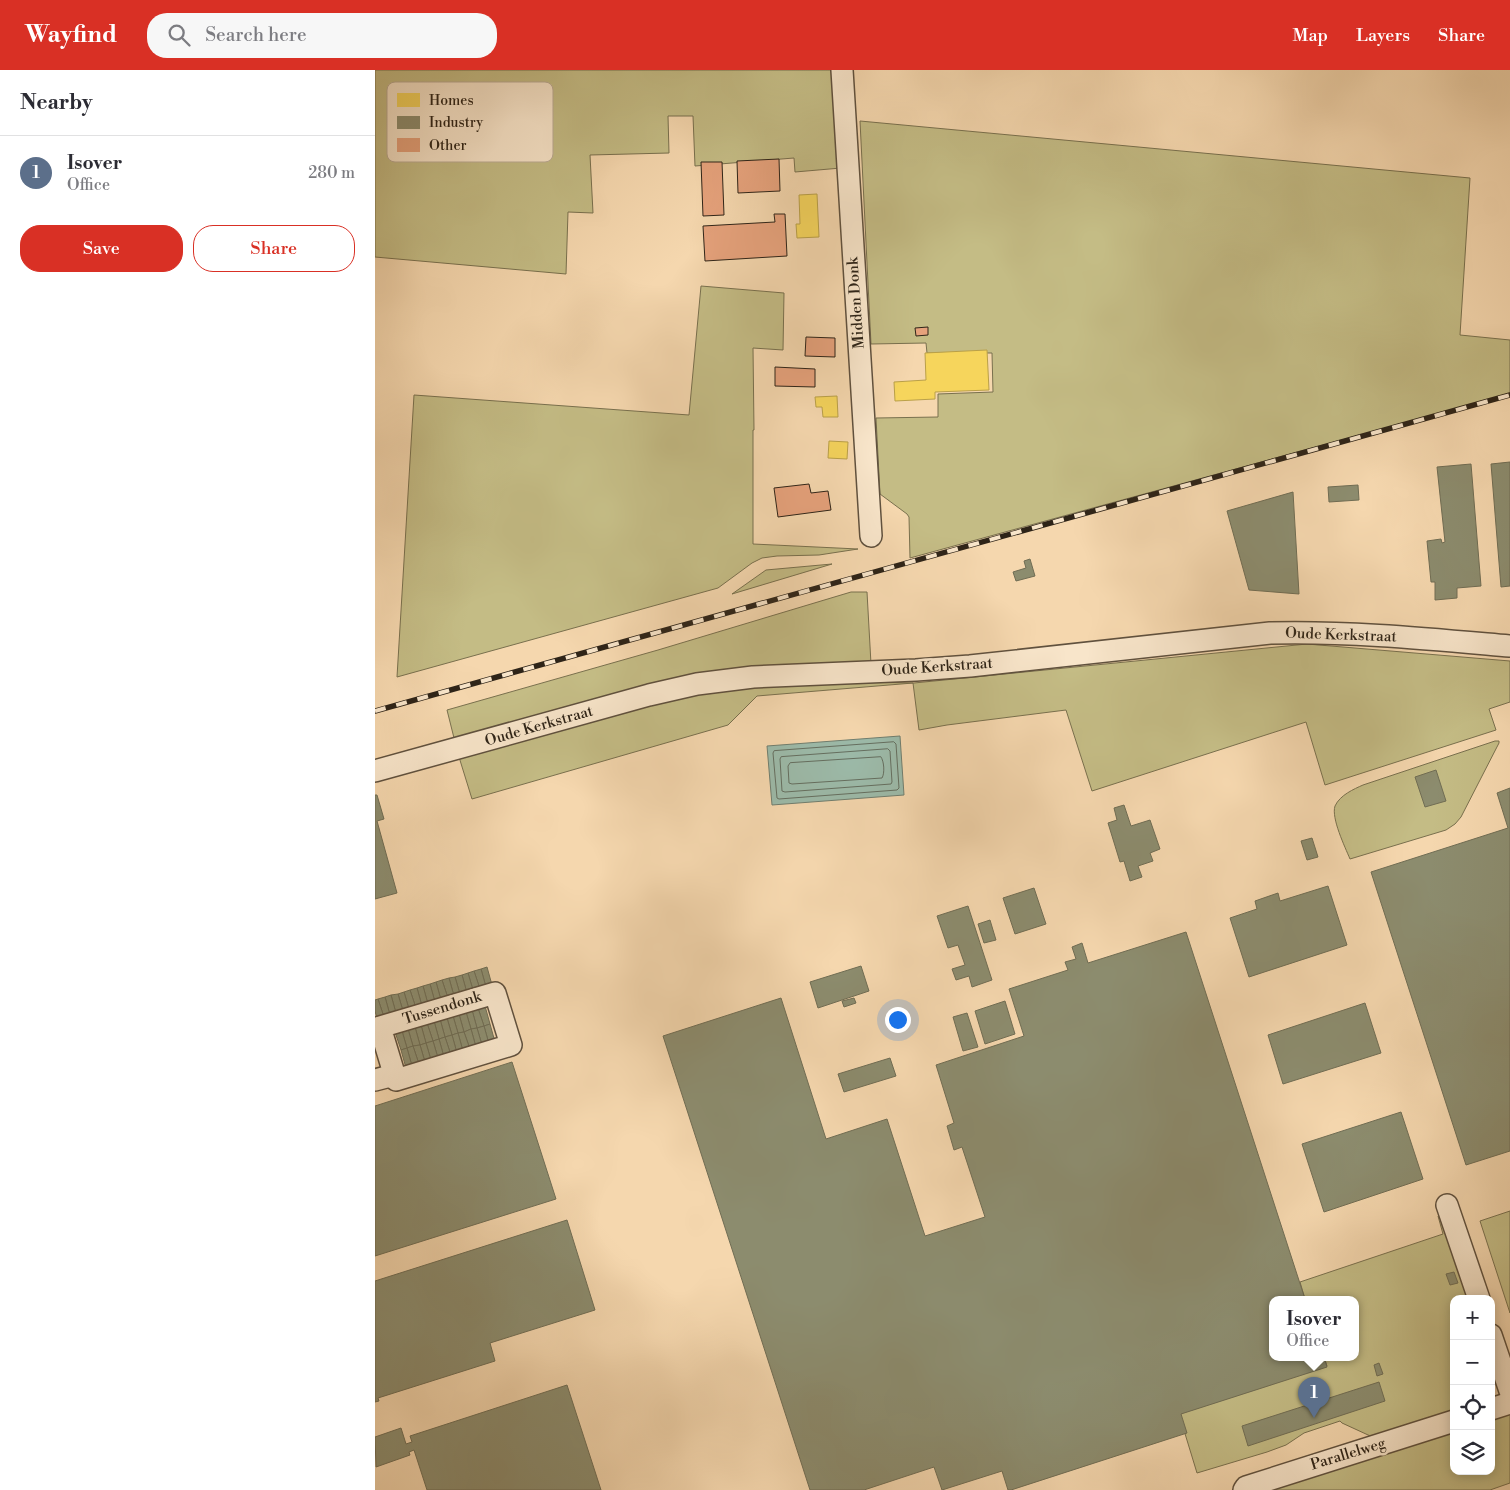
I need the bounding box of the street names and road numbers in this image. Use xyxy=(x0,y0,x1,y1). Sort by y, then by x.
street label: Midden Donk xyxy=(843,255,869,349)
street label: Oude Kerkstraat xyxy=(1285,624,1398,646)
street label: Oude Kerkstraat xyxy=(881,654,994,680)
street label: Oude Kerkstraat xyxy=(483,701,596,751)
street label: Tussendonk xyxy=(400,987,485,1029)
street label: Parallelweg xyxy=(1308,1434,1388,1474)

